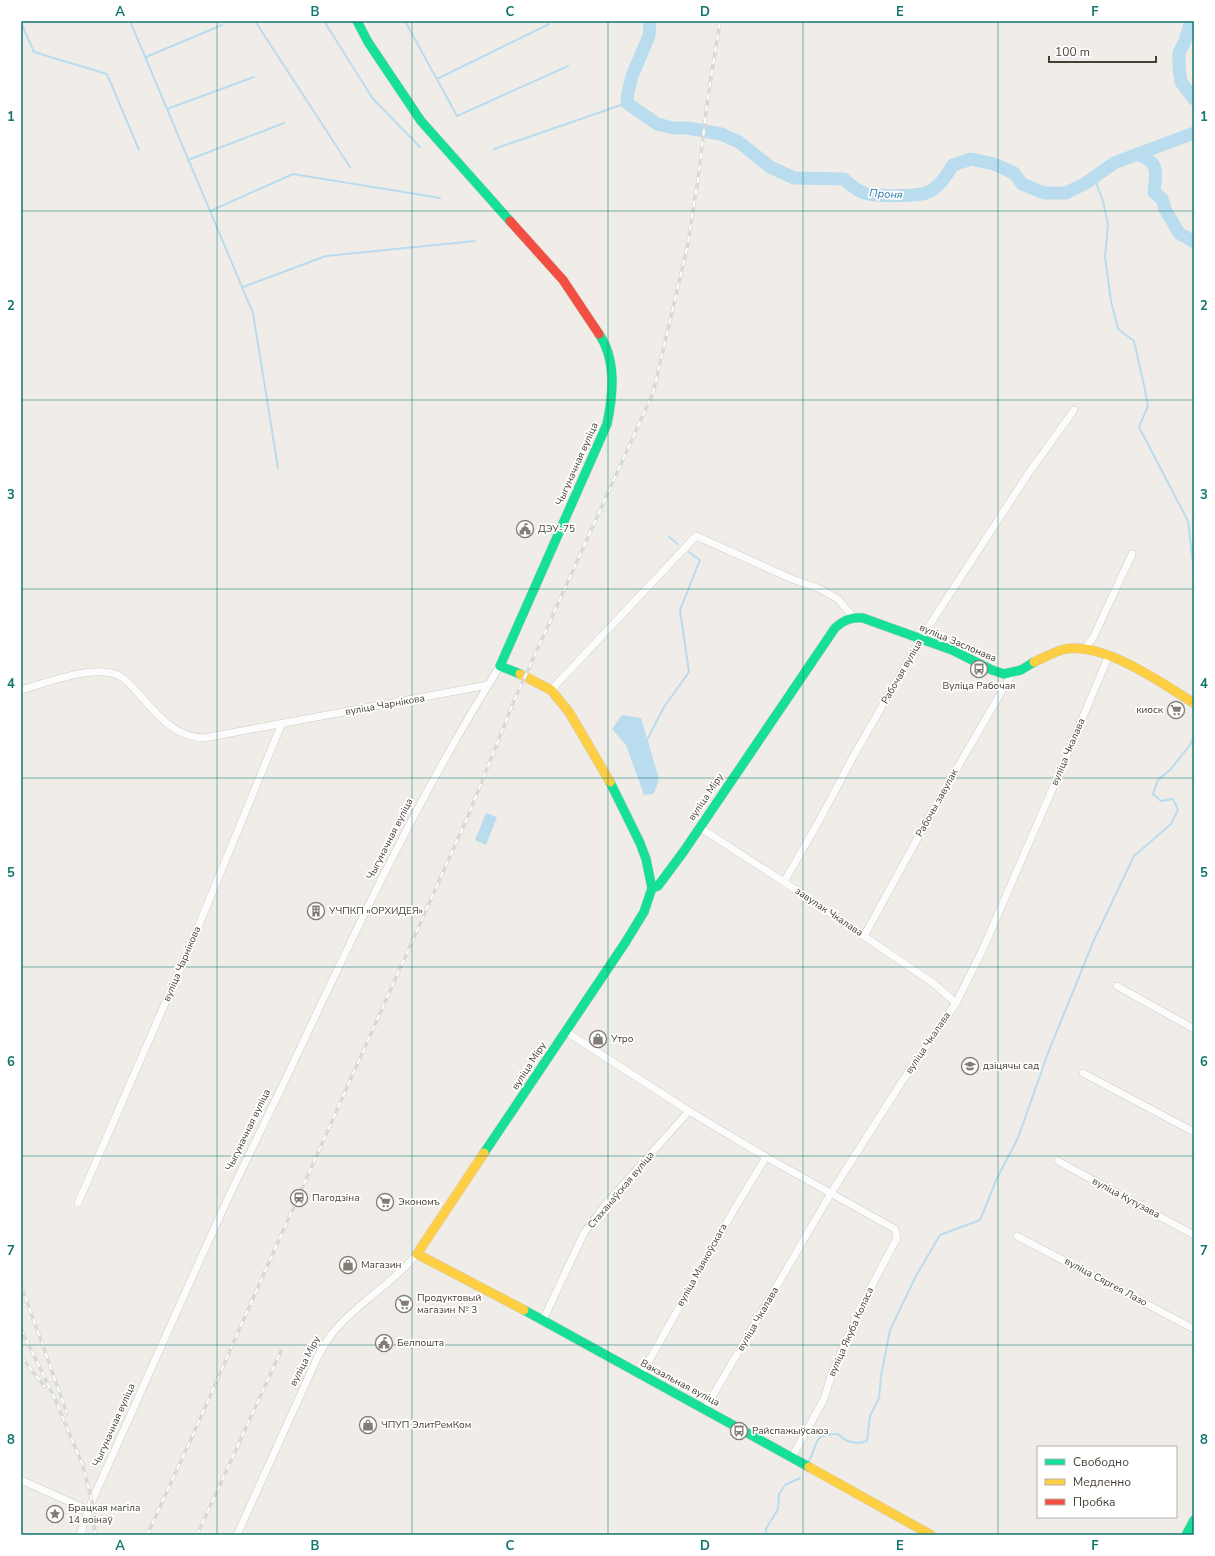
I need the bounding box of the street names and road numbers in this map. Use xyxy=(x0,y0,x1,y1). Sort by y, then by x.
street label: Чыгуначная вуліца xyxy=(552,420,602,508)
street label: вуліца Заслонава xyxy=(917,620,999,666)
street label: Рабочая вуліца xyxy=(878,637,926,707)
street label: вуліца Чарнікова xyxy=(344,691,426,719)
street label: вуліца Чкалава xyxy=(1048,716,1088,788)
street label: Рабочы завулак xyxy=(913,766,962,839)
street label: вуліца Міру xyxy=(685,770,727,824)
street label: Чыгуначная вуліца xyxy=(363,796,417,882)
street label: завулак Чкалава xyxy=(792,884,866,940)
street label: вуліца Чарнікова xyxy=(160,924,204,1004)
street label: вуліца Чкалава xyxy=(902,1009,954,1077)
street label: вуліца Міру xyxy=(508,1039,550,1093)
street label: Чыгуначная вуліца xyxy=(222,1087,274,1173)
street label: Стаханаўская вуліца xyxy=(584,1148,658,1232)
street label: вуліца Кутузава xyxy=(1090,1174,1162,1222)
street label: вуліца Маякоўскага xyxy=(673,1221,731,1309)
street label: вуліца Сяргея Лазо xyxy=(1062,1254,1150,1310)
street label: вуліца Чкалава xyxy=(734,1284,782,1354)
street label: вуліца Якуба Коласа xyxy=(825,1285,877,1379)
street label: вуліца Міру xyxy=(286,1333,324,1388)
street label: Вакзальная вуліца xyxy=(638,1356,722,1410)
street label: Чыгуначная вуліца xyxy=(89,1381,139,1469)

